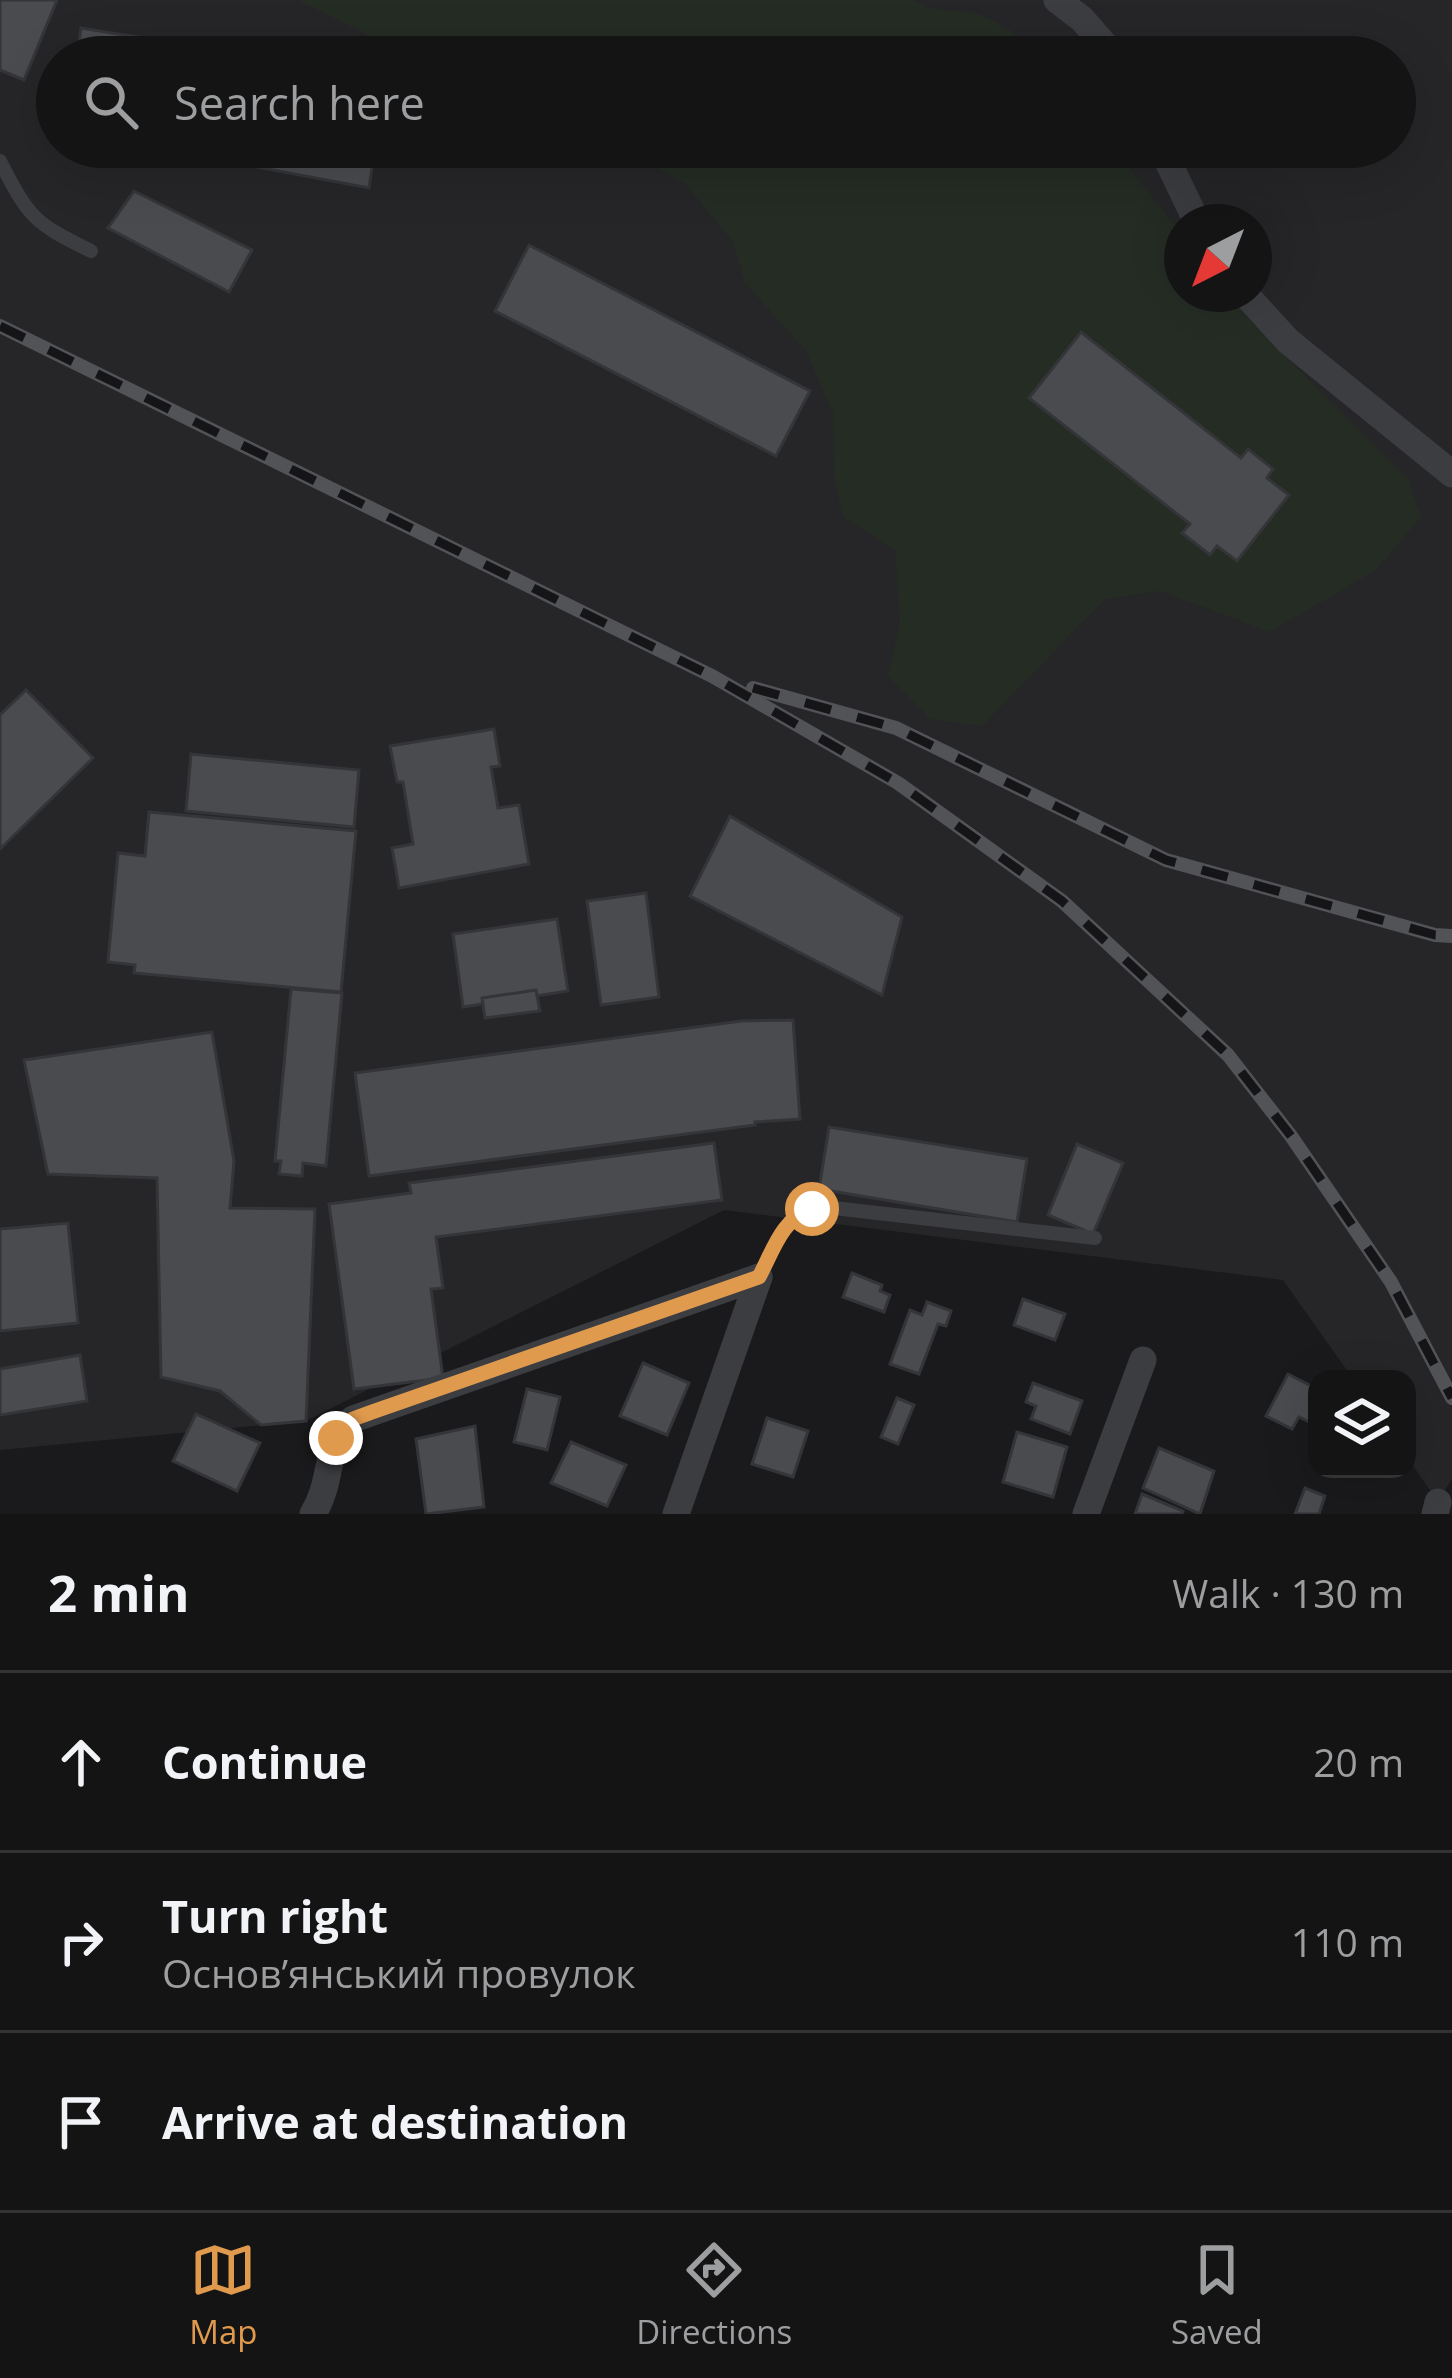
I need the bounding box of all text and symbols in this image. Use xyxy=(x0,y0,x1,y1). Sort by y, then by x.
search box xyxy=(36,36,1416,168)
icon: search xyxy=(78,69,144,135)
text: Search here xyxy=(174,72,425,133)
north arrow xyxy=(1164,204,1272,312)
route start xyxy=(785,1182,839,1236)
map controls xyxy=(1308,1370,1416,1478)
button: layers xyxy=(1308,1370,1416,1478)
route end xyxy=(309,1411,363,1465)
text: 2 min xyxy=(48,1557,190,1627)
text: Walk · 130 m xyxy=(1172,1566,1404,1619)
icon: ahead xyxy=(48,1729,114,1795)
text: Continue xyxy=(162,1731,367,1792)
text: 20 m xyxy=(1313,1735,1404,1788)
text: Turn right xyxy=(162,1885,388,1946)
icon: right xyxy=(48,1909,114,1975)
text: 110 m xyxy=(1291,1915,1404,1968)
text: Основ’янський провулок xyxy=(162,1946,635,1999)
icon: arrive xyxy=(48,2089,114,2155)
text: Arrive at destination xyxy=(162,2091,628,2152)
tab: Map xyxy=(189,2237,258,2354)
tab: Directions xyxy=(636,2237,792,2354)
tab: Saved xyxy=(1171,2237,1263,2354)

